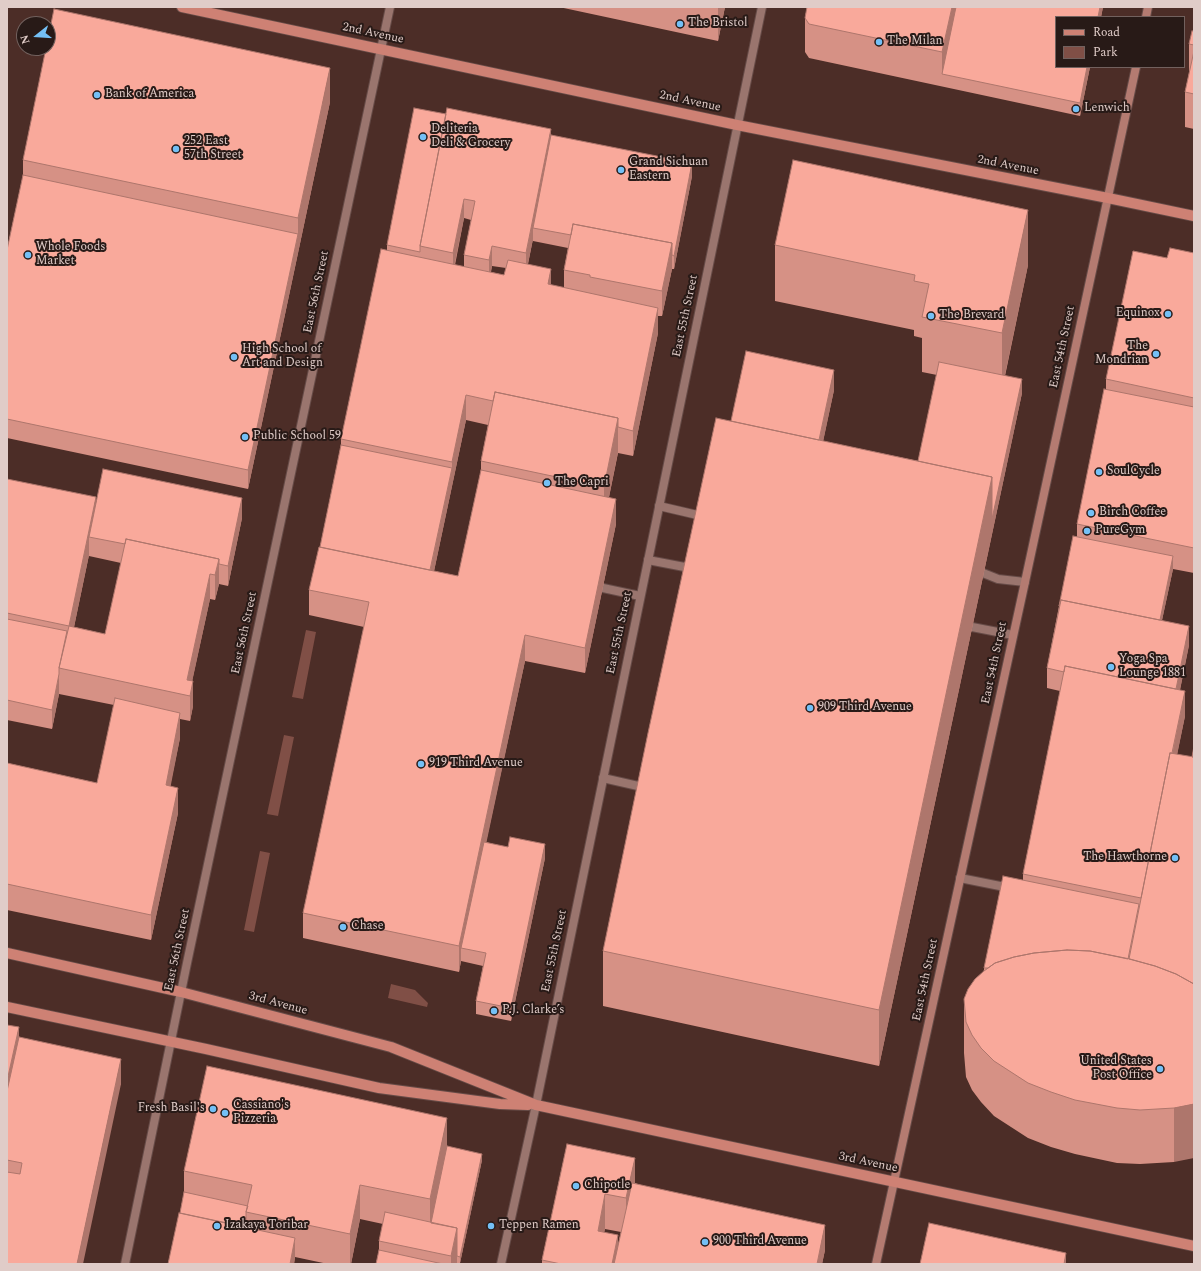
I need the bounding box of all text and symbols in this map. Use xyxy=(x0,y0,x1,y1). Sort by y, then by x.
north arrow xyxy=(16,16,56,56)
legend xyxy=(1055,16,1185,68)
place label: The Bristol xyxy=(688,17,748,31)
marker: The Bristol xyxy=(675,19,685,29)
street label: 2nd Avenue xyxy=(341,20,405,48)
text: Road xyxy=(1093,23,1120,42)
text: N xyxy=(16,33,34,46)
place label: The Milan xyxy=(887,35,943,49)
marker: The Milan xyxy=(874,37,884,47)
text: Park xyxy=(1093,43,1118,62)
place label: Bank of America xyxy=(105,88,194,102)
street label: 2nd Avenue xyxy=(658,88,722,116)
marker: Bank of America xyxy=(92,90,102,100)
place label: Lenwich xyxy=(1084,102,1130,116)
marker: Lenwich xyxy=(1071,104,1081,114)
place label: Deliteria Deli & Grocery xyxy=(431,123,510,151)
marker: Deliteria Deli & Grocery xyxy=(418,132,428,142)
place label: 252 East 57th Street xyxy=(184,135,242,163)
marker: 252 East 57th Street xyxy=(171,144,181,154)
street label: 2nd Avenue xyxy=(976,153,1040,179)
place label: Grand Sichuan Eastern xyxy=(629,156,708,184)
marker: Grand Sichuan Eastern xyxy=(616,165,626,175)
place label: Whole Foods Market xyxy=(36,241,106,269)
marker: Whole Foods Market xyxy=(23,250,33,260)
street label: East 56th Street xyxy=(301,250,333,334)
street label: East 55th Street xyxy=(670,274,702,358)
street label: East 54th Street xyxy=(1047,305,1079,389)
place label: Equinox xyxy=(1116,307,1160,321)
place label: The Brevard xyxy=(939,309,1004,323)
marker: Equinox xyxy=(1163,309,1173,319)
marker: The Brevard xyxy=(926,311,936,321)
place label: The Mondrian xyxy=(1095,340,1148,368)
place label: High School of Art and Design xyxy=(242,343,323,371)
marker: The Mondrian xyxy=(1151,349,1161,359)
marker: High School of Art and Design xyxy=(229,352,239,362)
place label: Public School 59 xyxy=(253,430,341,444)
marker: Public School 59 xyxy=(240,432,250,442)
place label: SoulCycle xyxy=(1107,465,1160,479)
marker: SoulCycle xyxy=(1094,467,1104,477)
place label: The Capri xyxy=(555,476,609,490)
marker: The Capri xyxy=(542,478,552,488)
place label: Birch Coffee xyxy=(1099,506,1166,520)
marker: Birch Coffee xyxy=(1086,508,1096,518)
place label: PureGym xyxy=(1095,524,1145,538)
marker: PureGym xyxy=(1082,526,1092,536)
street label: East 56th Street xyxy=(229,591,261,675)
street label: East 55th Street xyxy=(604,591,636,675)
street label: East 54th Street xyxy=(979,621,1011,705)
place label: Yoga Spa Lounge 1881 xyxy=(1119,653,1186,681)
marker: Yoga Spa Lounge 1881 xyxy=(1106,662,1116,672)
place label: 909 Third Avenue xyxy=(818,701,912,715)
marker: 909 Third Avenue xyxy=(805,703,815,713)
place label: 919 Third Avenue xyxy=(429,757,523,771)
marker: 919 Third Avenue xyxy=(416,759,426,769)
place label: The Hawthorne xyxy=(1083,851,1167,865)
marker: The Hawthorne xyxy=(1170,853,1180,863)
street label: East 56th Street xyxy=(162,908,194,992)
street label: East 55th Street xyxy=(539,909,571,993)
place label: Chase xyxy=(351,920,383,934)
marker: Chase xyxy=(338,922,348,932)
street label: East 54th Street xyxy=(910,938,942,1022)
street label: 3rd Avenue xyxy=(247,989,309,1019)
place label: P.J. Clarke’s xyxy=(502,1004,564,1018)
marker: P.J. Clarke’s xyxy=(489,1006,499,1016)
place label: United States Post Office xyxy=(1080,1055,1152,1083)
marker: United States Post Office xyxy=(1155,1064,1165,1074)
place label: Cassiano's Pizzeria xyxy=(233,1099,289,1127)
place label: Fresh Basil's xyxy=(138,1102,205,1116)
marker: Fresh Basil's xyxy=(208,1104,218,1114)
marker: Cassiano's Pizzeria xyxy=(220,1108,230,1118)
street label: 3rd Avenue xyxy=(837,1150,899,1176)
place label: Chipotle xyxy=(584,1179,630,1193)
marker: Chipotle xyxy=(571,1181,581,1191)
place label: Izakaya Toribar xyxy=(225,1219,308,1233)
place label: Teppen Ramen xyxy=(499,1219,579,1233)
marker: Izakaya Toribar xyxy=(212,1221,222,1231)
marker: Teppen Ramen xyxy=(486,1221,496,1231)
place label: 900 Third Avenue xyxy=(713,1235,807,1249)
marker: 900 Third Avenue xyxy=(700,1237,710,1247)

